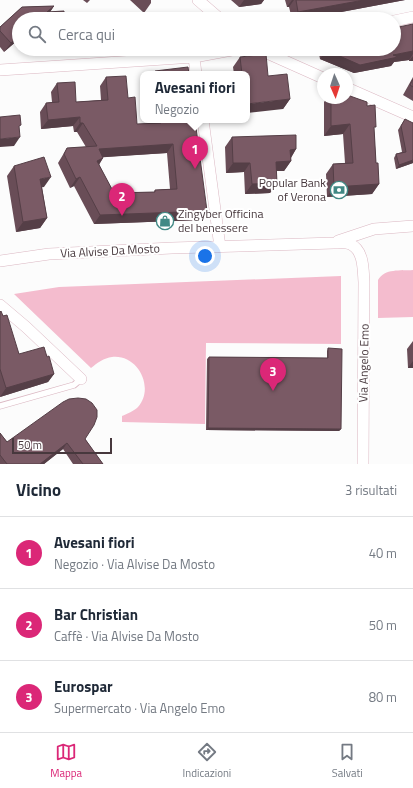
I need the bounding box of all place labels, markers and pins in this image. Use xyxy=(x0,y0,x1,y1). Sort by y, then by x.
pin: 1 xyxy=(182,136,208,169)
place label: Popular Bank of Verona xyxy=(259,173,326,206)
bank icon: Popular Bank of Verona xyxy=(329,180,349,200)
pin: 2 xyxy=(109,183,135,216)
place label: Zingyber Officina del benessere xyxy=(178,204,263,237)
shop icon: Zingyber Officina del benessere xyxy=(155,211,175,231)
pin: 3 xyxy=(260,358,286,391)

